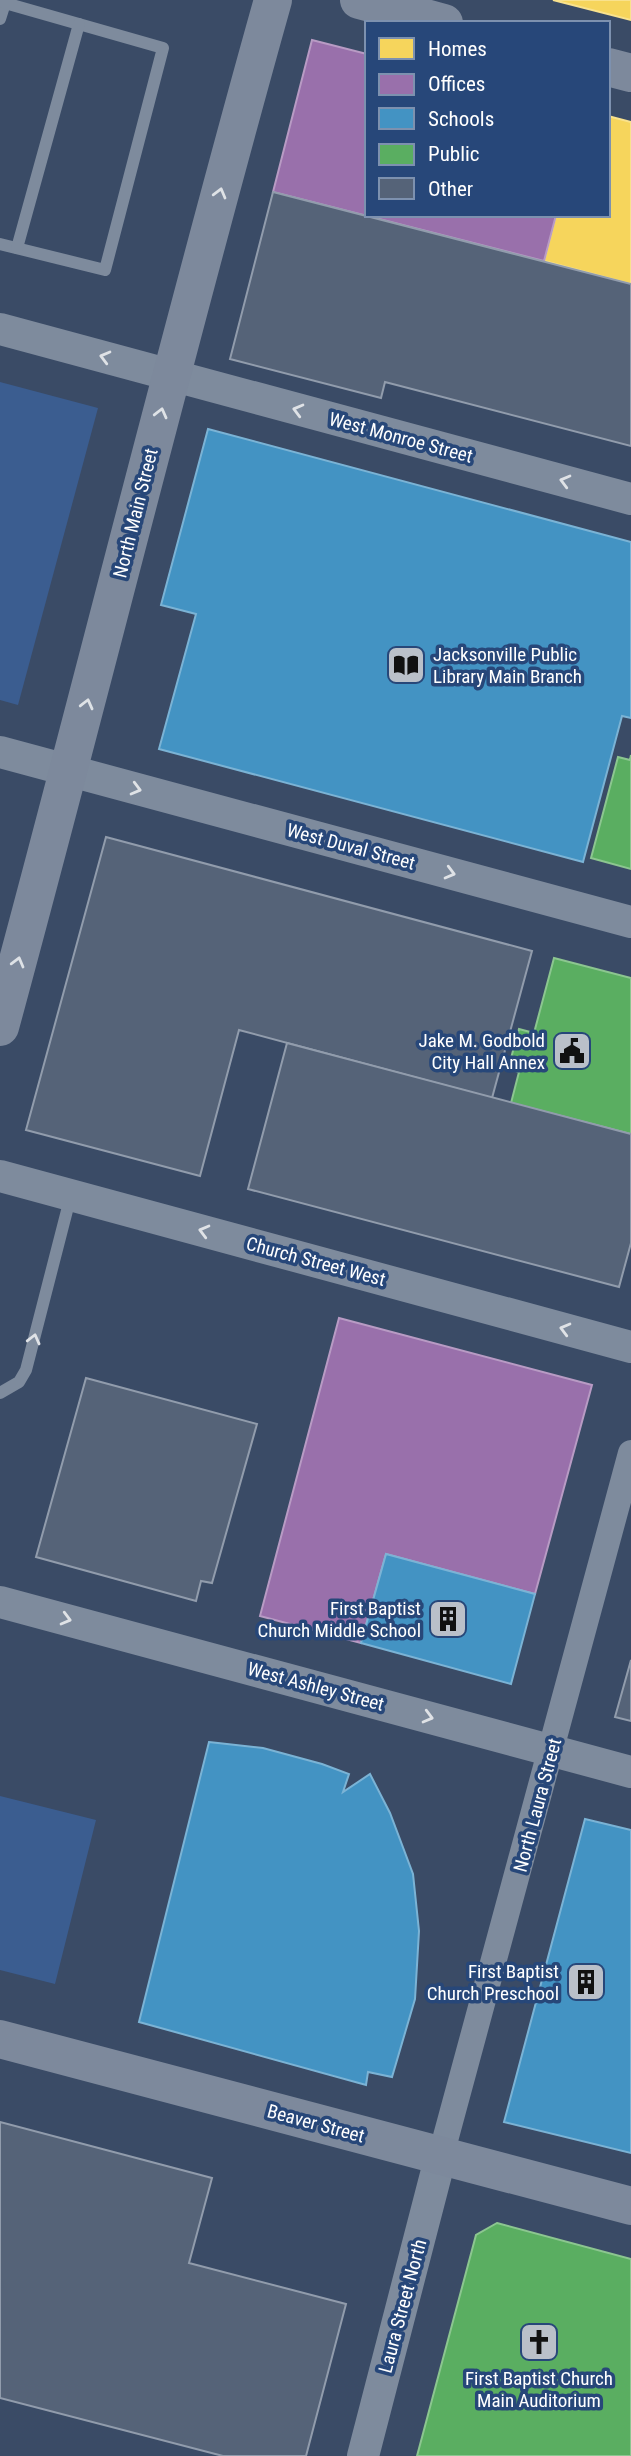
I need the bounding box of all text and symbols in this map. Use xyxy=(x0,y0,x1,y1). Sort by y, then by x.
legend xyxy=(365,21,610,217)
text: Homes xyxy=(428,37,487,61)
text: Offices xyxy=(428,72,485,96)
text: Schools xyxy=(428,107,494,131)
text: Public xyxy=(428,142,480,166)
text: Other xyxy=(428,177,473,201)
one-way arrow xyxy=(212,187,226,199)
one-way arrow xyxy=(99,351,111,366)
one-way arrow xyxy=(292,403,304,418)
one-way arrow xyxy=(153,407,167,419)
street label: West Monroe Street xyxy=(327,407,475,468)
street label: North Main Street xyxy=(108,446,163,580)
one-way arrow xyxy=(559,475,571,489)
place label: Jacksonville Public Library Main Branch xyxy=(433,643,582,688)
library icon: Jacksonville Public Library Main Branch xyxy=(385,644,427,686)
one-way arrow xyxy=(79,699,93,711)
one-way arrow xyxy=(130,780,142,795)
street label: West Duval Street xyxy=(284,818,418,875)
one-way arrow xyxy=(444,865,456,880)
one-way arrow xyxy=(10,956,24,968)
place label: Jake M. Godbold City Hall Annex xyxy=(418,1029,545,1074)
public building icon: Jake M. Godbold City Hall Annex xyxy=(551,1030,593,1072)
one-way arrow xyxy=(198,1225,210,1239)
street label: Church Street West xyxy=(244,1232,388,1291)
one-way arrow xyxy=(559,1323,571,1337)
one-way arrow xyxy=(26,1333,40,1345)
place label: First Baptist Church Middle School xyxy=(258,1597,421,1642)
building icon: First Baptist Church Middle School xyxy=(427,1598,469,1640)
one-way arrow xyxy=(60,1611,72,1626)
street label: West Ashley Street xyxy=(245,1657,387,1716)
one-way arrow xyxy=(421,1709,433,1723)
street label: North Laura Street xyxy=(509,1736,566,1874)
place label: First Baptist Church Preschool xyxy=(427,1960,559,2005)
building icon: First Baptist Church Preschool xyxy=(565,1961,607,2003)
street label: Beaver Street xyxy=(265,2099,367,2148)
street label: Laura Street North xyxy=(374,2237,431,2375)
church icon: First Baptist Church Main Auditorium xyxy=(518,2321,560,2363)
place label: First Baptist Church Main Auditorium xyxy=(465,2367,613,2412)

